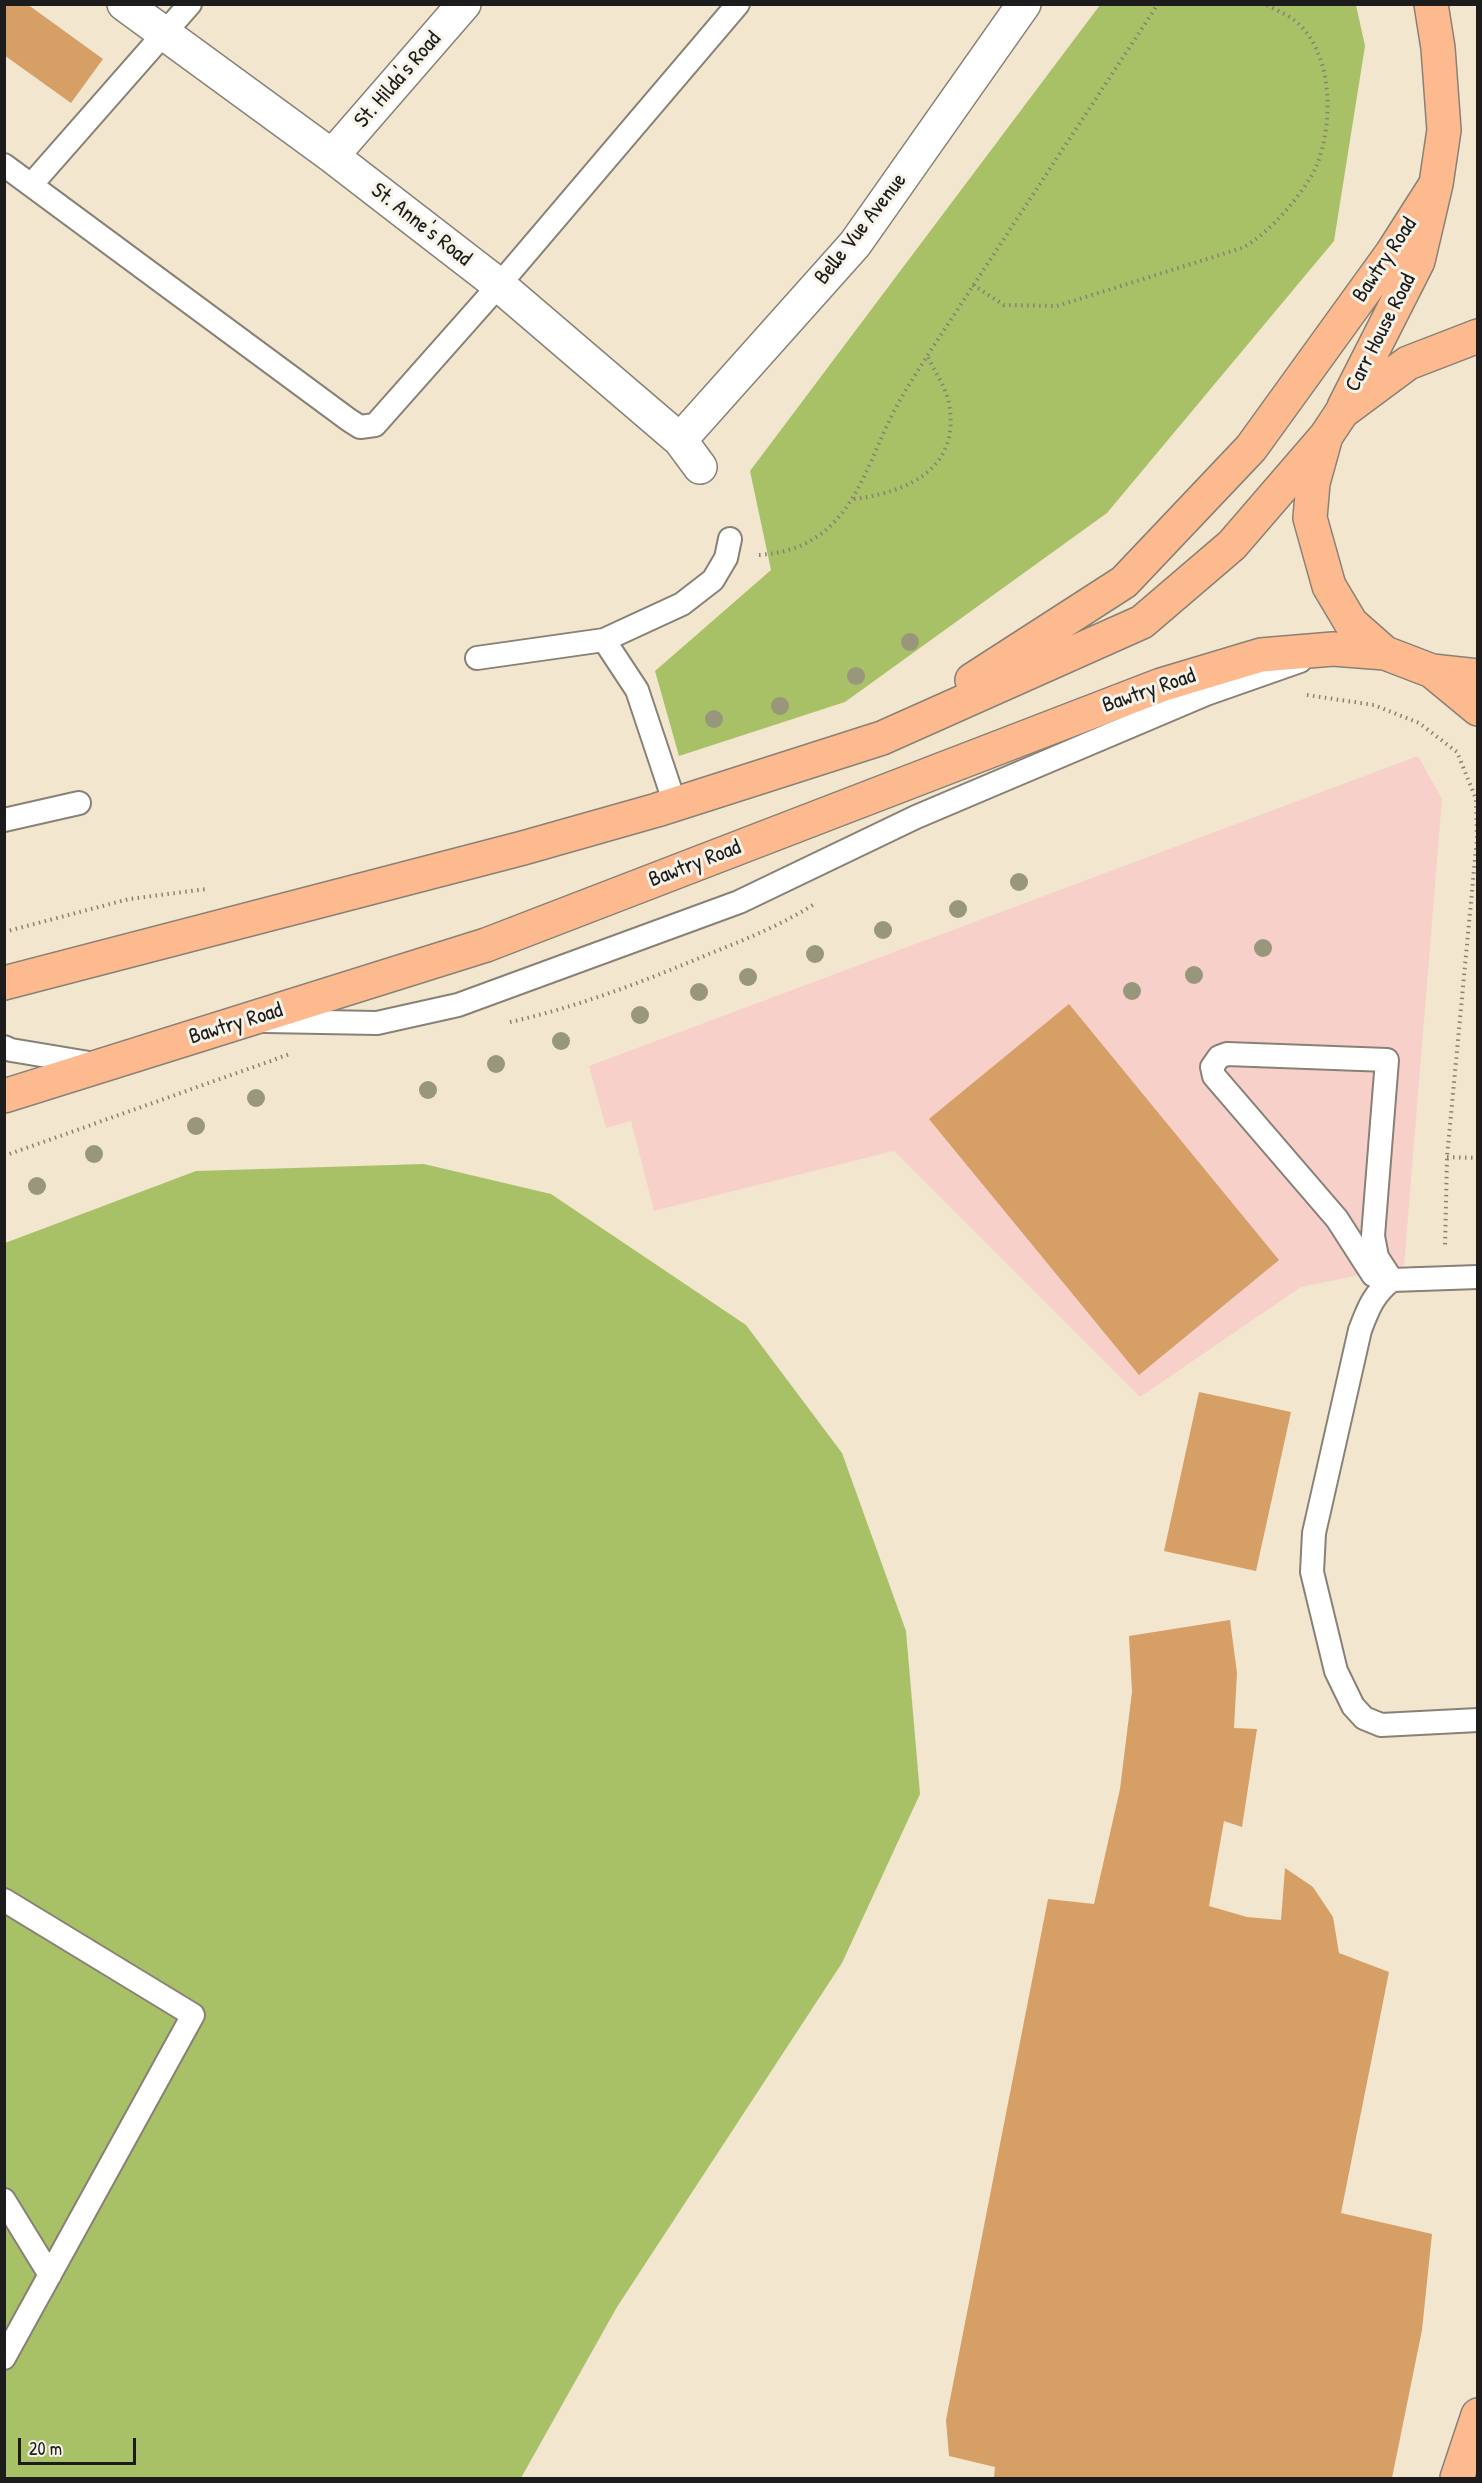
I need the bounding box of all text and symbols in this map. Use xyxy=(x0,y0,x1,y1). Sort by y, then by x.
street label: St. Hilda's Road xyxy=(349,26,447,134)
street label: Belle Vue Avenue xyxy=(809,168,913,290)
street label: St. Anne's Road xyxy=(366,178,476,272)
street label: Bawtry Road xyxy=(1347,213,1423,307)
street label: Carr House Road xyxy=(1340,270,1422,396)
street label: Bawtry Road xyxy=(1099,663,1199,719)
street label: Bawtry Road xyxy=(645,834,745,894)
street label: Bawtry Road xyxy=(186,997,286,1051)
scale bar xyxy=(21,2426,140,2464)
text: 20 m xyxy=(29,2436,62,2461)

